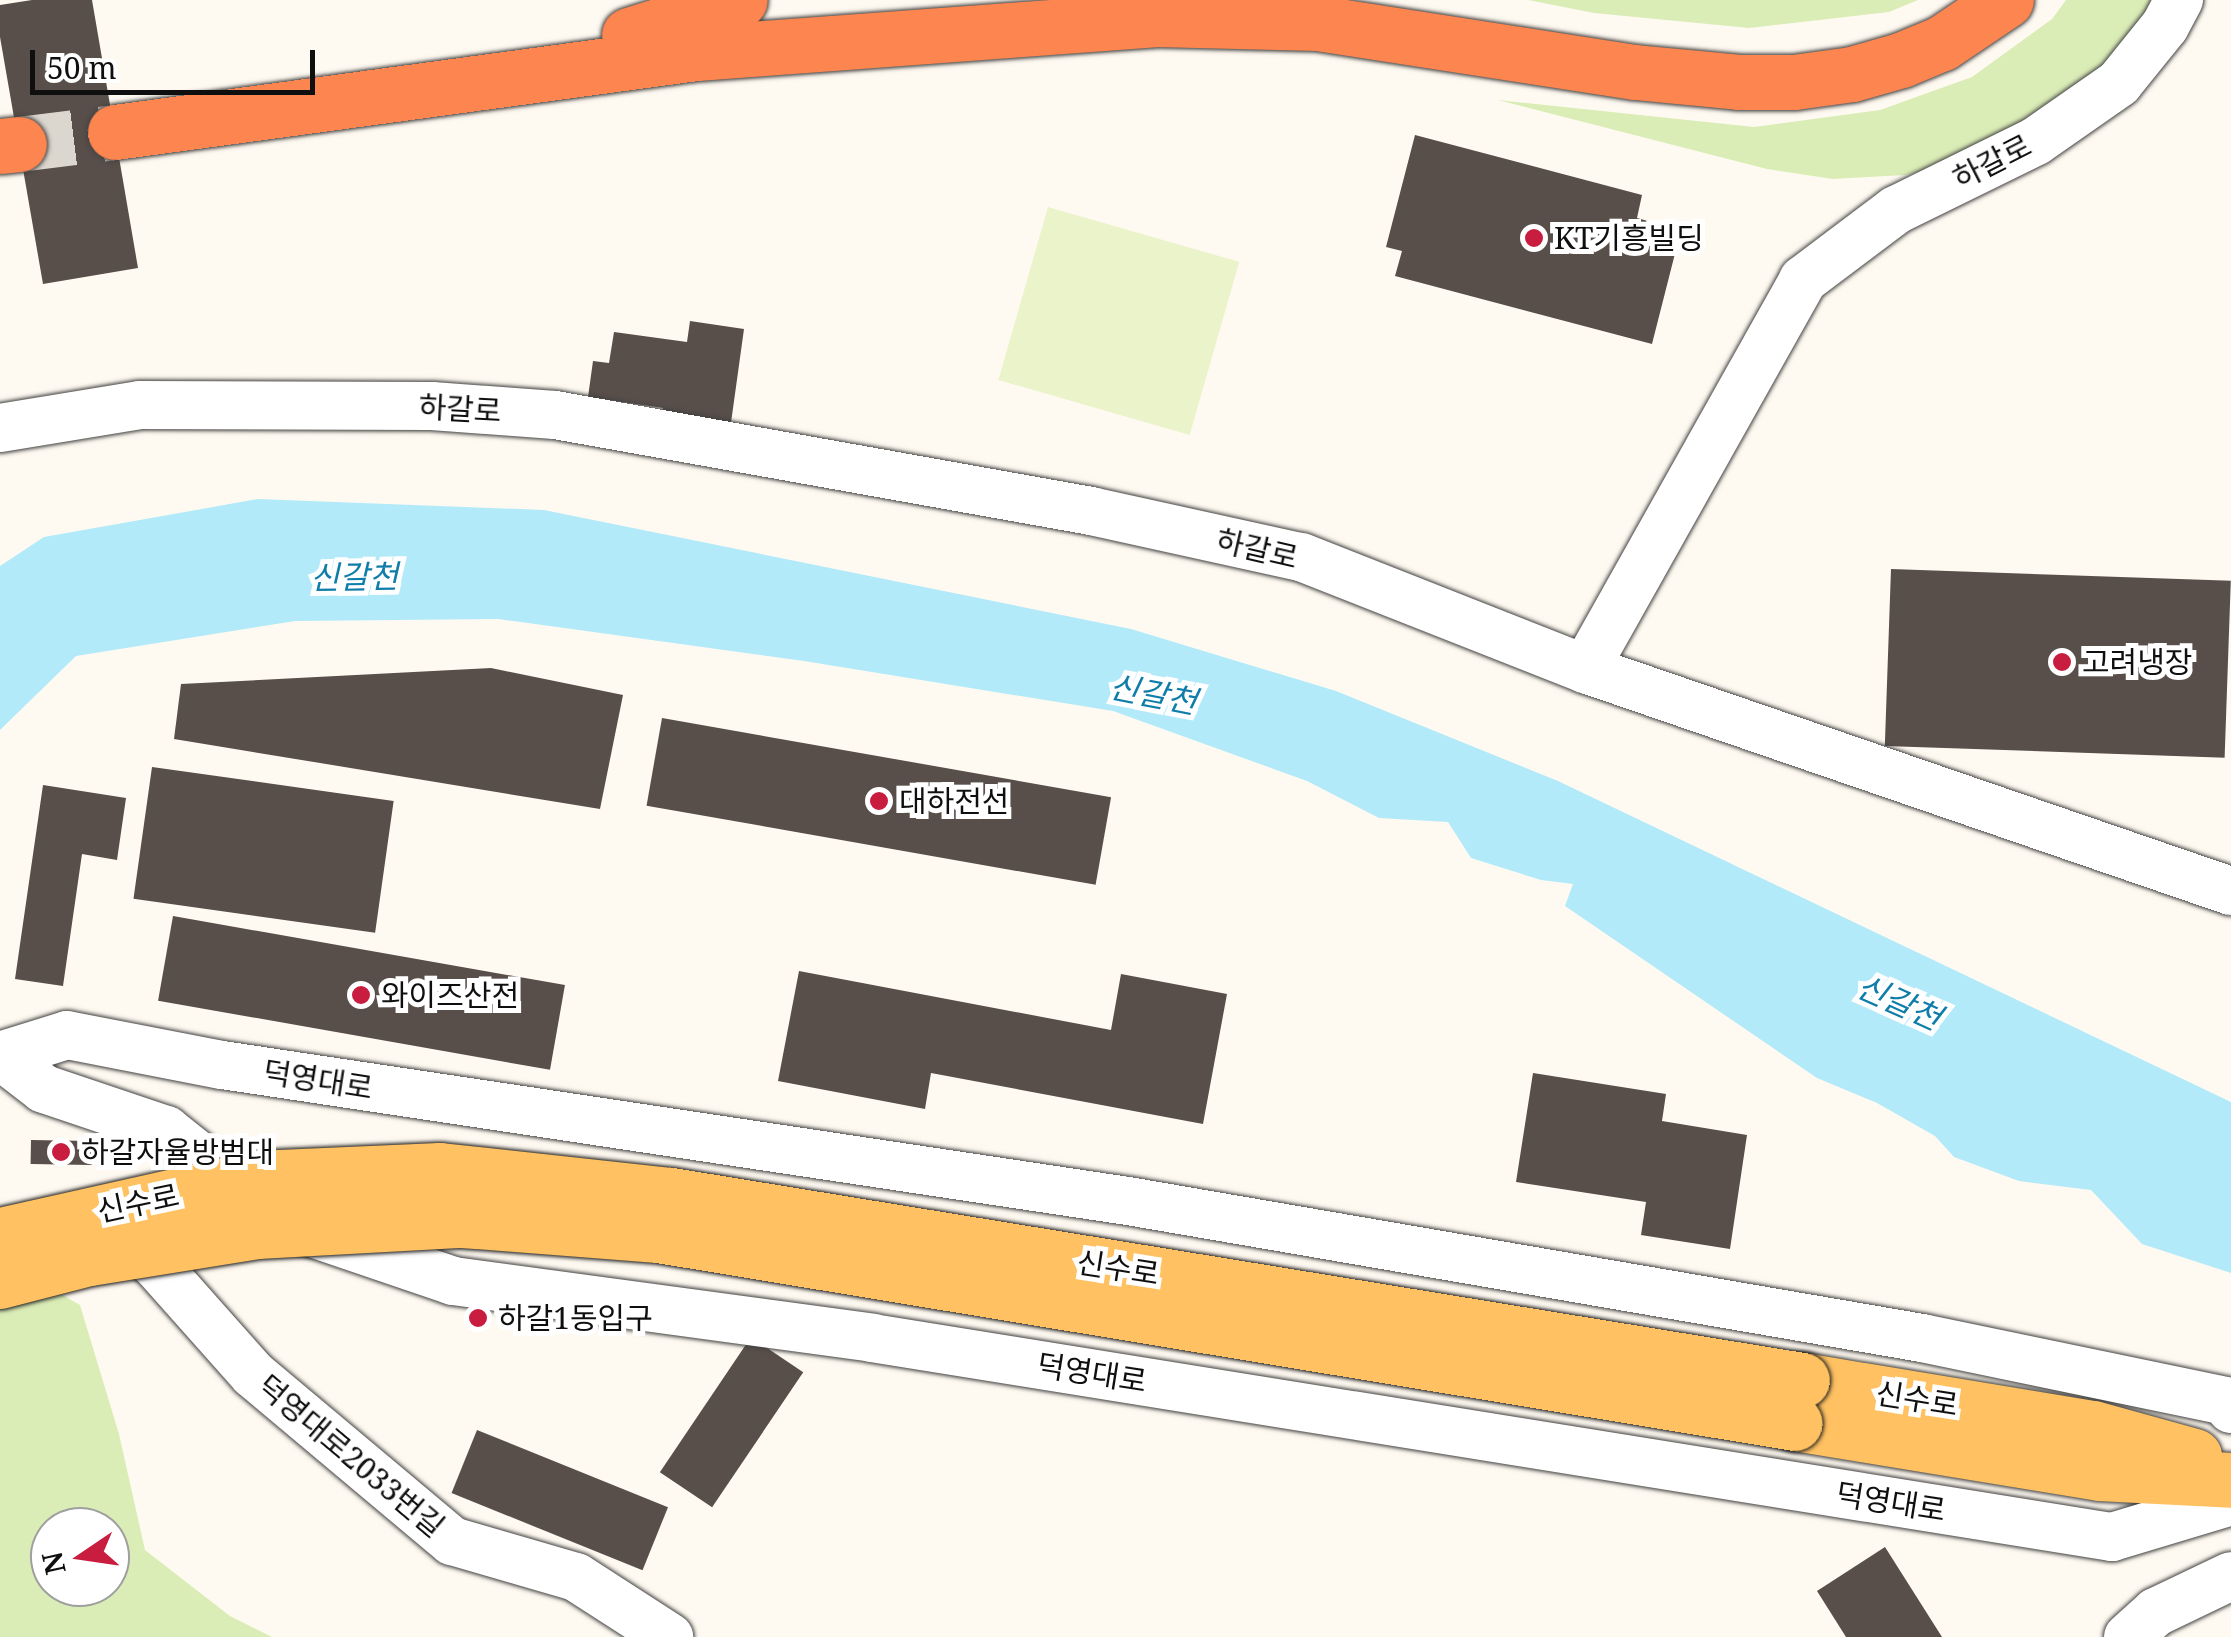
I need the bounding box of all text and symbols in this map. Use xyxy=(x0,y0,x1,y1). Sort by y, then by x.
scale bar xyxy=(35,30,320,92)
text: 50 m xyxy=(47,47,117,88)
street label: 하갈로 xyxy=(1947,127,2037,197)
place label: KT기흥빌딩 xyxy=(1554,220,1704,256)
marker: KT기흥빌딩 xyxy=(1523,227,1545,249)
street label: 하갈로 xyxy=(418,389,502,429)
street label: 하갈로 xyxy=(1213,522,1301,576)
water label: 신갈천 xyxy=(310,557,398,597)
place label: 고려냉장 xyxy=(2082,644,2192,680)
marker: 고려냉장 xyxy=(2051,651,2073,673)
water label: 신갈천 xyxy=(1106,667,1200,721)
place label: 대하전선 xyxy=(899,783,1009,819)
marker: 대하전선 xyxy=(868,790,890,812)
water label: 신갈천 xyxy=(1851,966,1947,1038)
place label: 와이즈산전 xyxy=(381,977,519,1013)
marker: 와이즈산전 xyxy=(350,984,372,1006)
street label: 덕영대로 xyxy=(261,1054,375,1106)
place label: 하갈자율방범대 xyxy=(81,1134,274,1170)
marker: 하갈자율방범대 xyxy=(50,1141,72,1163)
street label: 신수로 xyxy=(94,1177,182,1229)
street label: 신수로 xyxy=(1074,1244,1162,1292)
place label: 하갈1동입구 xyxy=(498,1300,653,1336)
marker: 하갈1동입구 xyxy=(467,1307,489,1329)
street label: 덕영대로 xyxy=(1035,1347,1149,1399)
street label: 덕영대로2033번길 xyxy=(250,1367,452,1545)
street label: 신수로 xyxy=(1873,1375,1961,1423)
street label: 덕영대로 xyxy=(1834,1476,1948,1528)
north arrow xyxy=(30,1507,130,1607)
text: N xyxy=(32,1548,74,1578)

